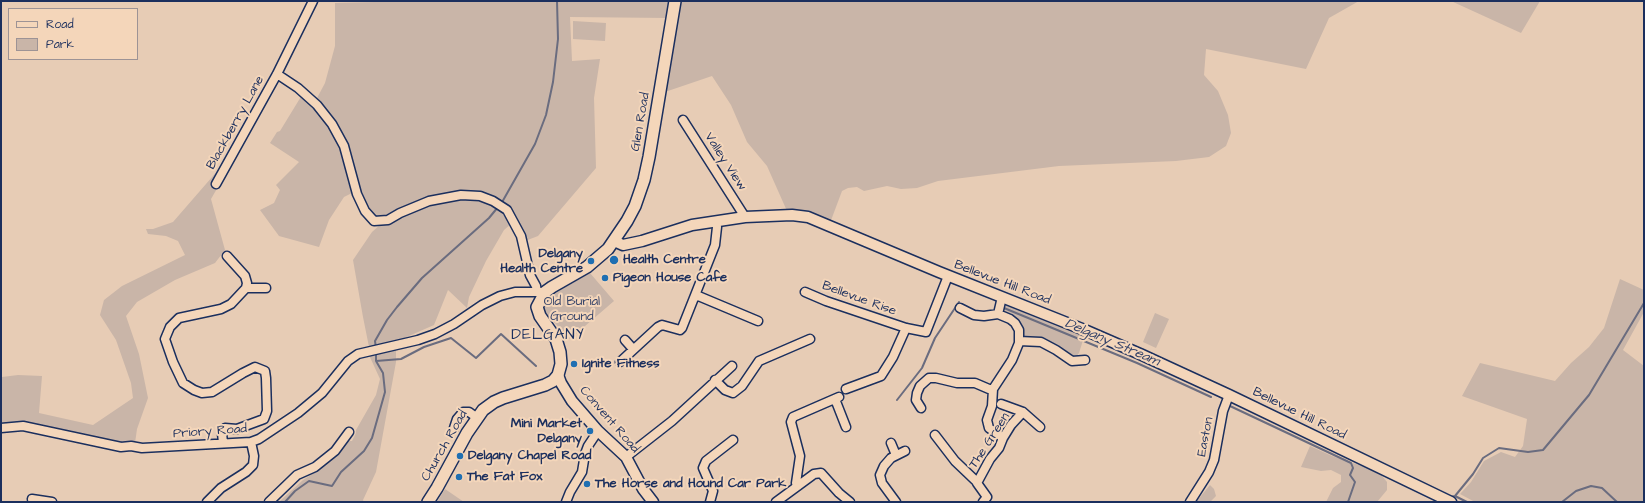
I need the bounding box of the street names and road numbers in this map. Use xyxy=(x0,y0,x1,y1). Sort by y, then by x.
street label: Blackberry Lane xyxy=(204,74,268,172)
street label: Glen Road xyxy=(628,91,654,153)
street label: Valley View xyxy=(701,130,749,194)
street label: Bellevue Hill Road xyxy=(952,257,1052,309)
street label: Bellevue Rise xyxy=(820,278,898,320)
street label: Convent Road xyxy=(576,383,642,457)
street label: Bellevue Hill Road xyxy=(1250,385,1348,443)
street label: Church Road xyxy=(418,408,472,484)
street label: The Green xyxy=(966,410,1014,472)
street label: Easton xyxy=(1195,416,1217,458)
street label: Priory Road xyxy=(172,422,248,442)

